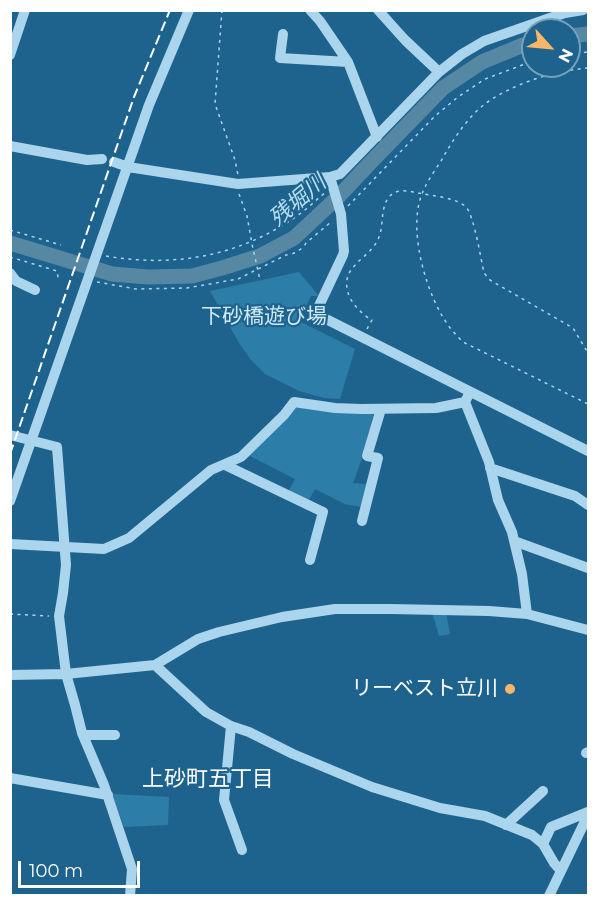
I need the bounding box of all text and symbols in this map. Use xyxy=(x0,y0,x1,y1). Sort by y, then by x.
north arrow xyxy=(521,18,581,78)
text: N xyxy=(554,45,577,66)
water label: 残堀川 xyxy=(264,170,332,232)
park label: 下砂橋遊び場 xyxy=(201,304,327,330)
place label: リーベスト立川 xyxy=(351,676,498,702)
marker: リーベスト立川 xyxy=(503,682,517,696)
district label: 上砂町五丁目 xyxy=(142,767,274,793)
scale bar xyxy=(21,849,142,887)
text: 100 m xyxy=(29,860,83,882)

